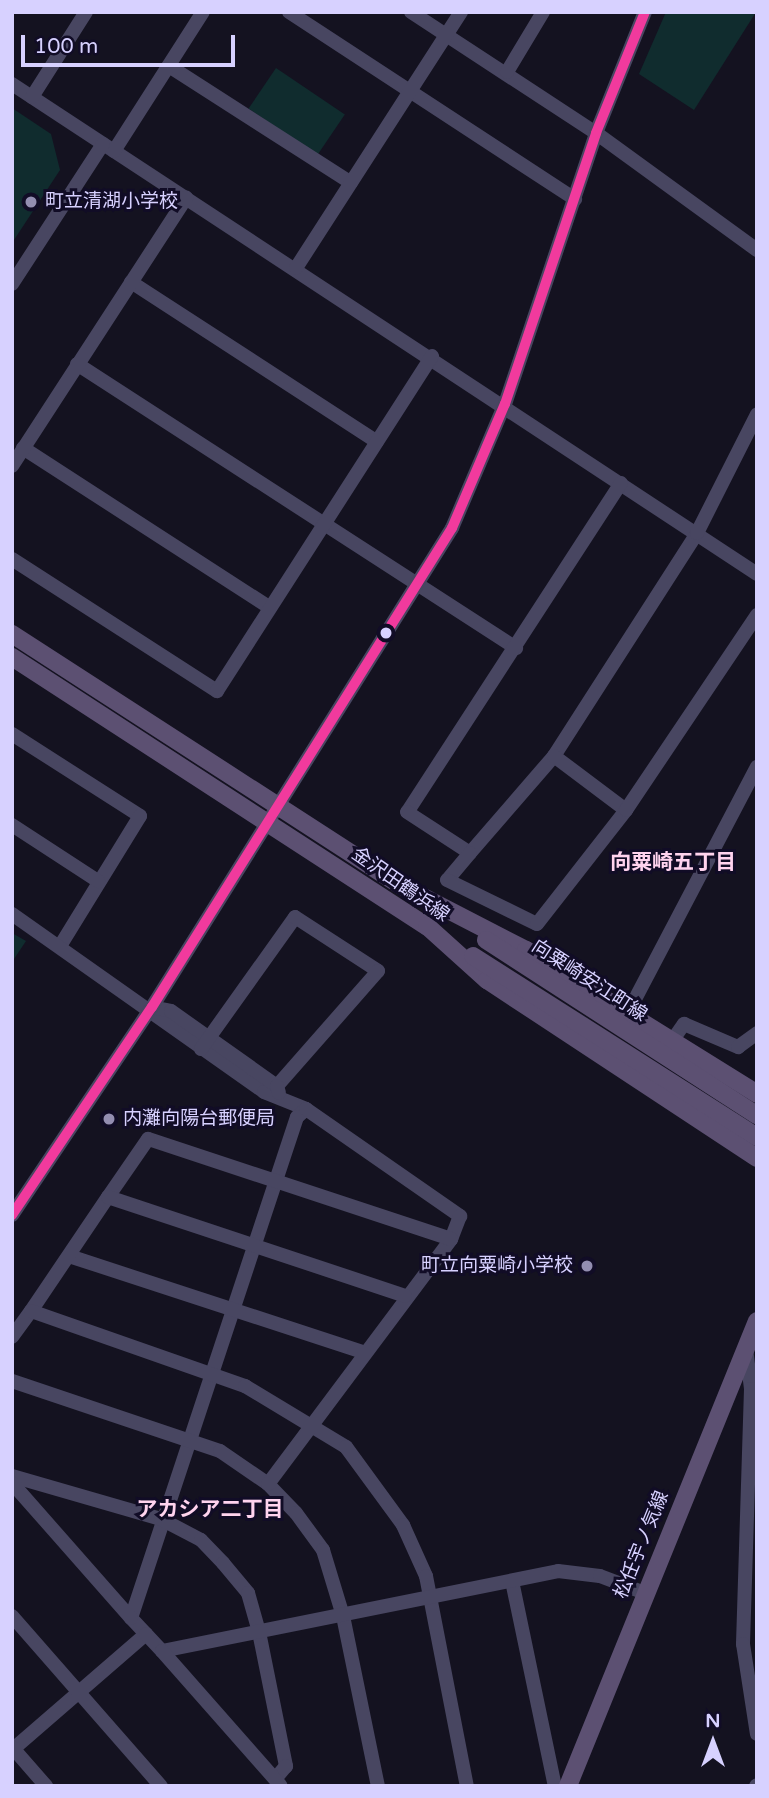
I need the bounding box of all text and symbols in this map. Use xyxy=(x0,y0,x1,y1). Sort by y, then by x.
scale bar xyxy=(24,21,238,65)
text: 100 m xyxy=(34,34,98,59)
place label: 町立清湖小学校 xyxy=(45,191,178,213)
marker: 町立清湖小学校 xyxy=(23,194,39,210)
unlabelled marker xyxy=(379,626,393,640)
street label: 金沢田鶴浜線 xyxy=(347,843,453,927)
district label: 向粟崎五丁目 xyxy=(610,850,736,876)
street label: 向粟崎安江町線 xyxy=(527,935,651,1027)
place label: 内灘向陽台郵便局 xyxy=(123,1108,275,1130)
marker: 内灘向陽台郵便局 xyxy=(101,1111,117,1127)
place label: 町立向粟崎小学校 xyxy=(421,1255,573,1277)
marker: 町立向粟崎小学校 xyxy=(579,1258,595,1274)
street label: 松任宇ノ気線 xyxy=(610,1488,674,1602)
district label: アカシア二丁目 xyxy=(137,1497,283,1523)
north arrow xyxy=(678,1707,748,1777)
text: N xyxy=(705,1710,721,1732)

